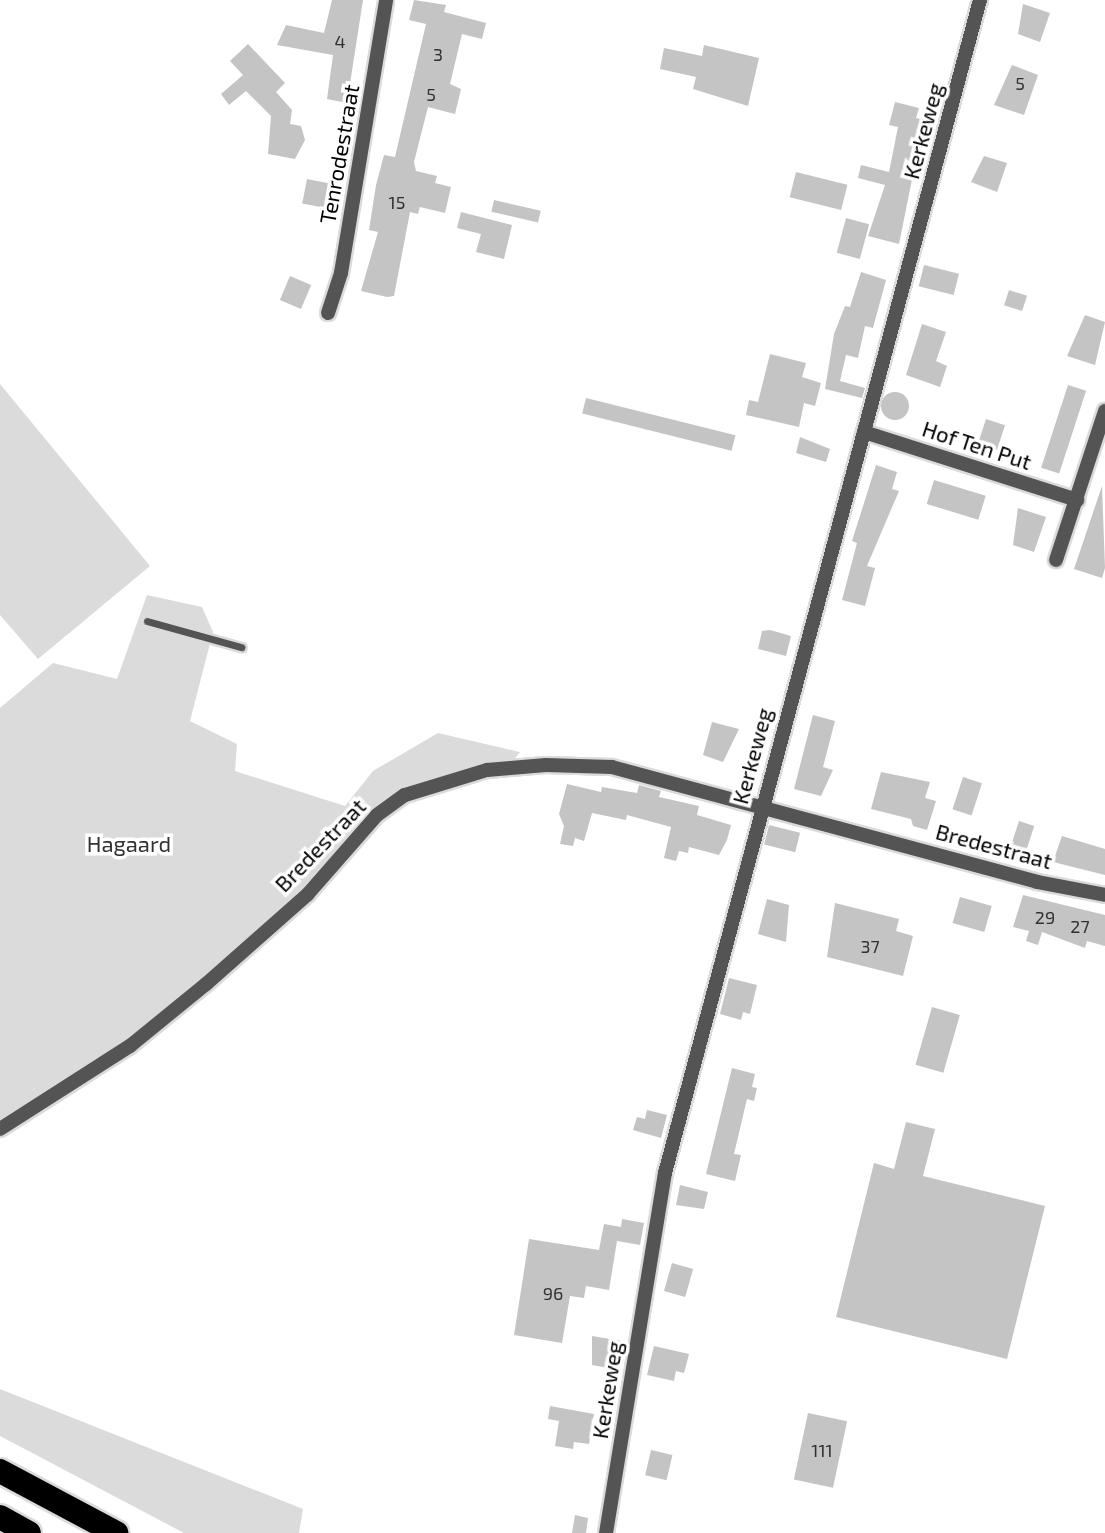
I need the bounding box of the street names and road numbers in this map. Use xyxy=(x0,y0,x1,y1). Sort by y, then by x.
street label: Kerkeweg xyxy=(898,80,948,182)
street label: Tenrodestraat xyxy=(314,82,364,226)
street label: Hof Ten Put xyxy=(919,415,1035,475)
street label: Kerkeweg xyxy=(727,705,777,807)
street label: Bredestraat xyxy=(269,793,371,897)
street label: Bredestraat xyxy=(933,818,1055,874)
street label: Kerkeweg xyxy=(586,1339,628,1441)

